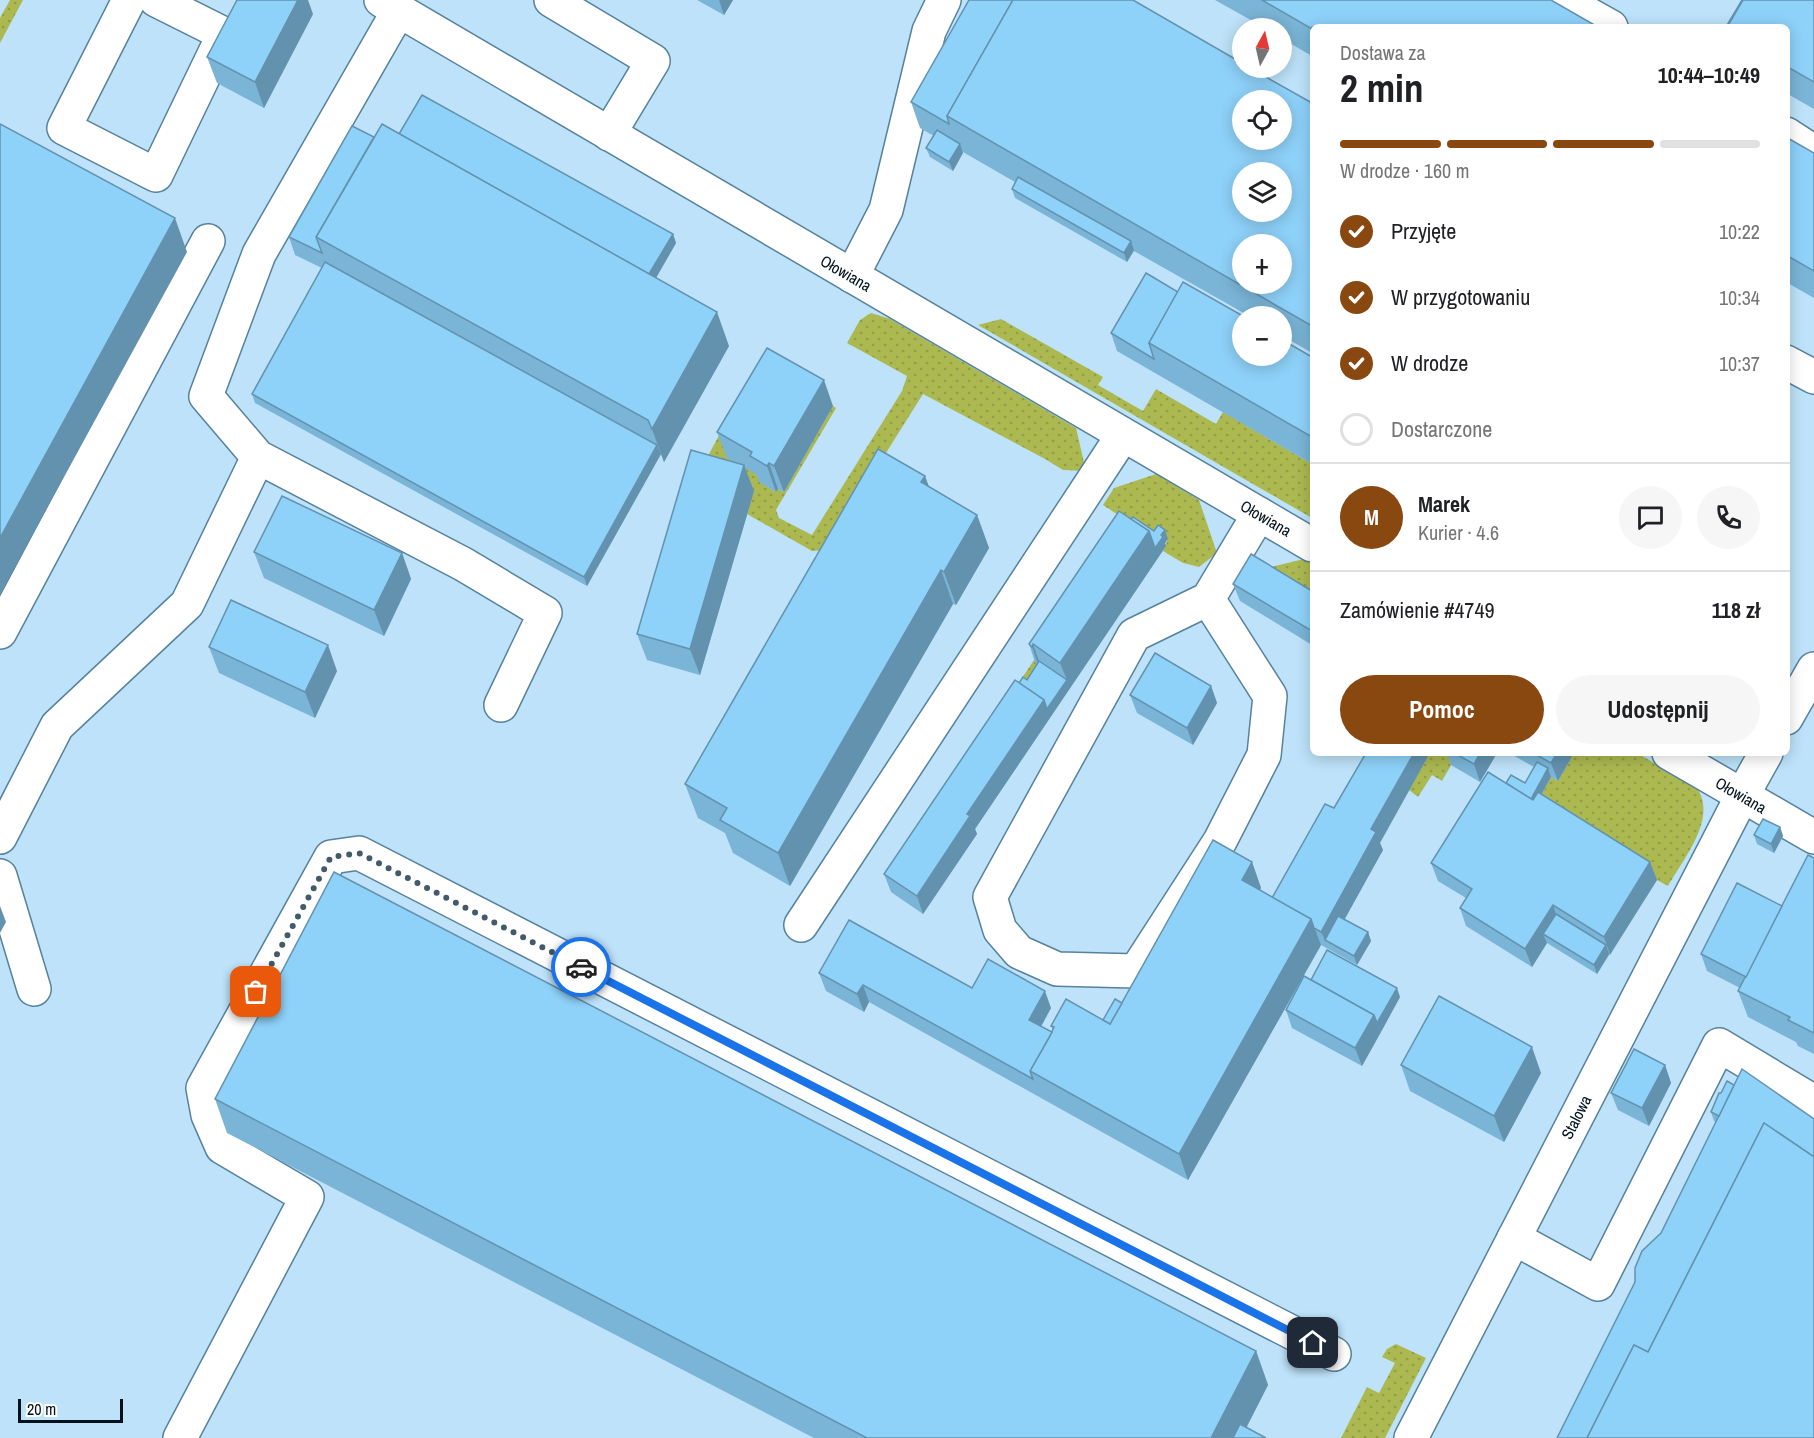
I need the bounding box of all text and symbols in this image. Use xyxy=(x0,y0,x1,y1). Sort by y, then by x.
north arrow xyxy=(1232,18,1292,78)
map controls xyxy=(1232,18,1292,366)
text: Dostawa za xyxy=(1340,39,1426,66)
text: 10:44–10:49 xyxy=(1658,60,1760,90)
text: 2 min xyxy=(1340,62,1424,114)
button: locate xyxy=(1232,90,1292,150)
text: W drodze · 160 m xyxy=(1340,157,1469,184)
button: layers xyxy=(1232,162,1292,222)
icon: check xyxy=(1340,215,1373,248)
text: Przyjęte xyxy=(1391,216,1456,246)
text: 10:22 xyxy=(1719,218,1760,245)
button: + xyxy=(1232,234,1292,294)
street label: Ołowiana xyxy=(816,250,876,297)
icon: check xyxy=(1340,281,1373,314)
text: W przygotowaniu xyxy=(1391,282,1530,312)
text: 10:34 xyxy=(1719,284,1760,311)
button: − xyxy=(1232,306,1292,366)
icon: check xyxy=(1340,347,1373,380)
text: W drodze xyxy=(1391,348,1468,378)
text: 10:37 xyxy=(1719,350,1760,377)
text: Dostarczone xyxy=(1391,414,1492,444)
button: chat xyxy=(1619,486,1682,549)
button: phone xyxy=(1697,486,1760,549)
text: Marek xyxy=(1418,489,1470,519)
street label: Ołowiana xyxy=(1236,495,1296,542)
text: M xyxy=(1364,502,1379,532)
text: Kurier · 4.6 xyxy=(1418,519,1499,546)
text: Zamówienie #4749 xyxy=(1340,595,1494,625)
text: 118 zł xyxy=(1712,595,1760,625)
button: Pomoc xyxy=(1340,675,1544,744)
button: Udostępnij xyxy=(1556,675,1760,744)
street label: Ołowiana xyxy=(1711,772,1771,819)
courier xyxy=(551,937,611,997)
icon: car xyxy=(565,951,598,984)
pin xyxy=(230,966,281,1017)
icon: bag xyxy=(239,975,272,1008)
street label: Stalowa xyxy=(1556,1091,1597,1143)
pin xyxy=(1287,1317,1338,1368)
icon: home xyxy=(1296,1326,1329,1359)
scale bar xyxy=(18,1396,123,1424)
text: 20 m xyxy=(27,1398,56,1420)

